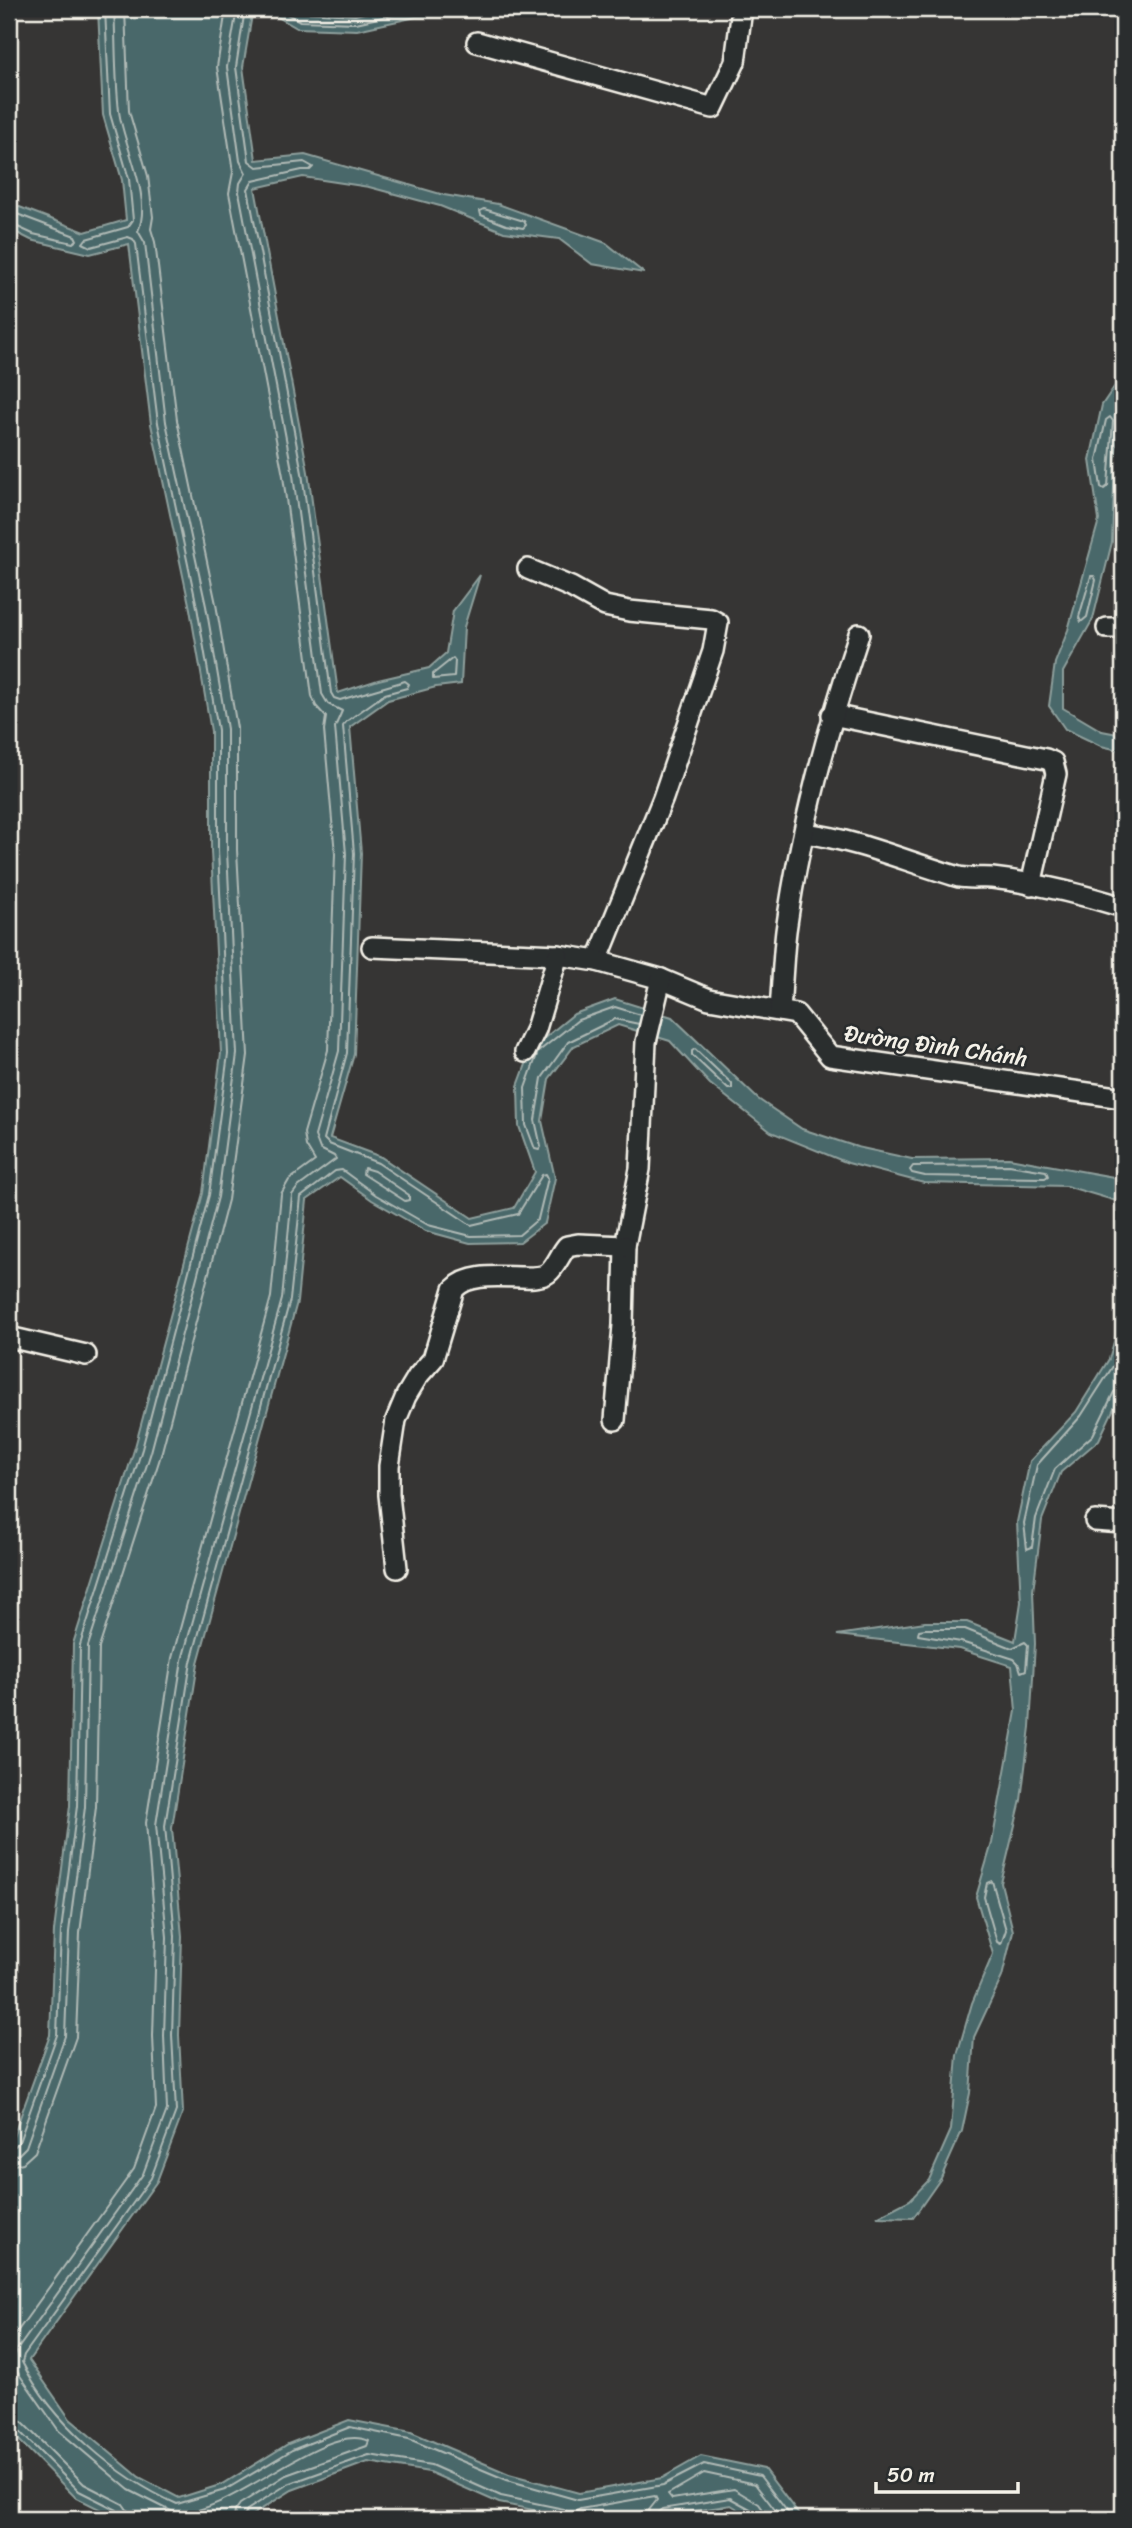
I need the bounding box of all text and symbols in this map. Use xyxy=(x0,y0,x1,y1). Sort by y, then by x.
street label: Đường Đình Chánh xyxy=(842,1013,1030,1079)
scale bar xyxy=(876,2451,1018,2495)
text: 50 m xyxy=(887,2456,935,2494)

